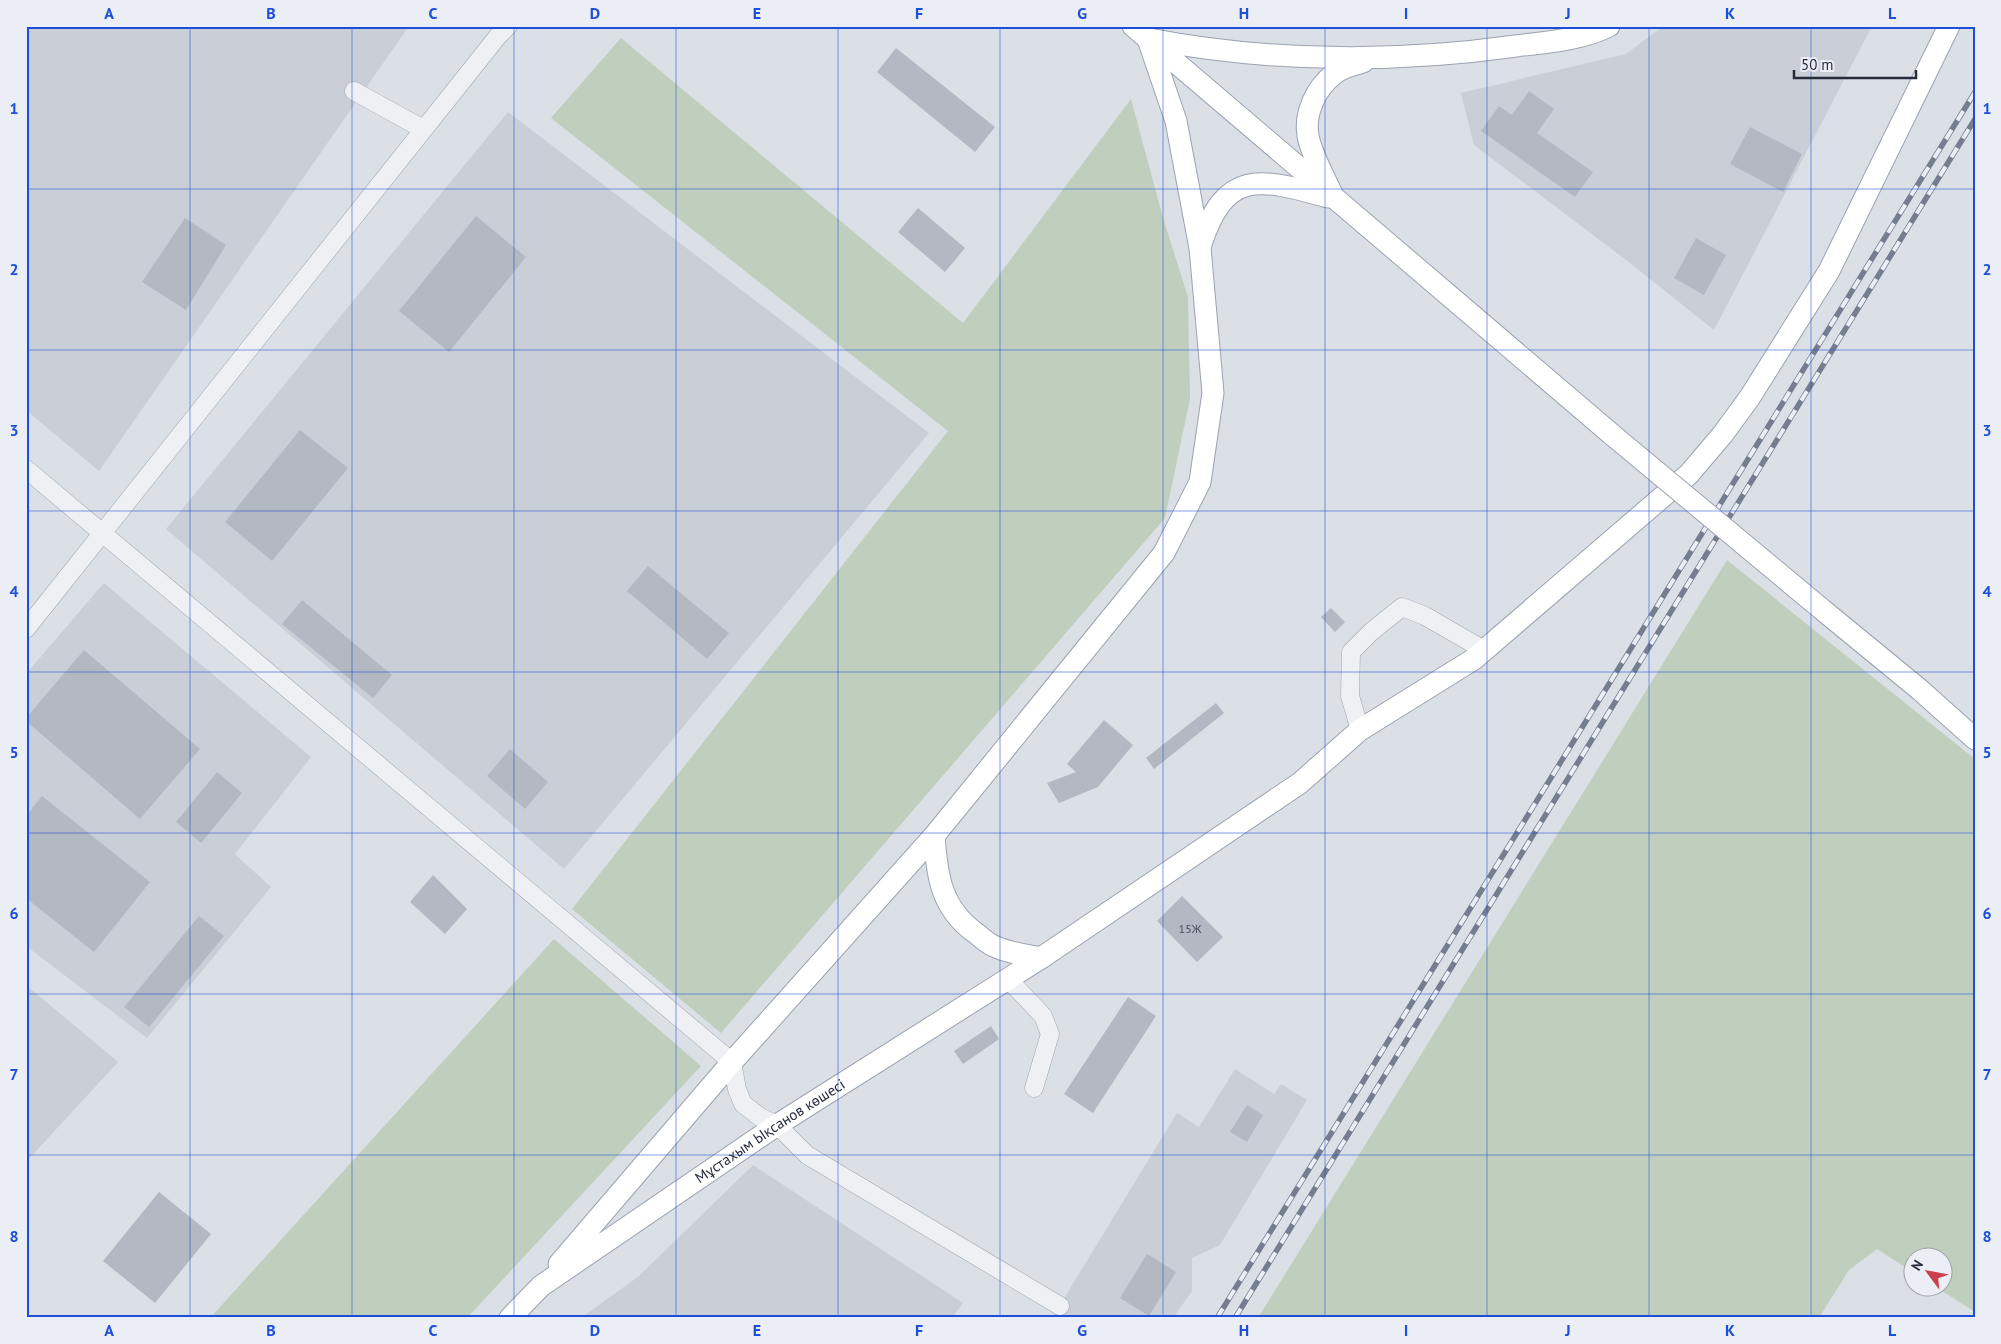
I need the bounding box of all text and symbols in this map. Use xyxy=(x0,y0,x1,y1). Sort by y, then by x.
text: A xyxy=(104,3,114,23)
text: B xyxy=(266,3,276,23)
text: C xyxy=(429,3,438,23)
text: D xyxy=(590,3,600,23)
text: E xyxy=(753,3,761,23)
text: F xyxy=(915,3,923,23)
text: G xyxy=(1077,3,1087,23)
text: H xyxy=(1239,3,1249,23)
text: I xyxy=(1404,3,1408,23)
text: J xyxy=(1564,3,1571,23)
text: K xyxy=(1725,3,1735,23)
text: L xyxy=(1888,3,1897,23)
scale bar xyxy=(1794,48,1916,80)
text: 50 m xyxy=(1801,55,1834,74)
text: 1 xyxy=(9,98,19,118)
text: 1 xyxy=(1982,98,1992,118)
text: 2 xyxy=(9,259,19,279)
text: 2 xyxy=(1982,259,1992,279)
text: 3 xyxy=(9,420,19,440)
text: 3 xyxy=(1982,420,1992,440)
text: 4 xyxy=(9,581,19,601)
text: 4 xyxy=(1982,581,1992,601)
text: 5 xyxy=(9,742,19,762)
text: 5 xyxy=(1982,742,1992,762)
text: 6 xyxy=(9,903,19,923)
text: 6 xyxy=(1982,903,1992,923)
house number: 15Ж xyxy=(1179,921,1202,936)
text: 7 xyxy=(9,1064,19,1084)
text: 7 xyxy=(1982,1064,1992,1084)
street label: Мұстахым Ықсанов көшесі xyxy=(691,1075,848,1187)
text: 8 xyxy=(9,1226,19,1246)
text: 8 xyxy=(1982,1226,1992,1246)
north arrow xyxy=(1904,1246,1954,1296)
text: N xyxy=(1907,1256,1927,1274)
text: A xyxy=(104,1320,114,1340)
text: B xyxy=(266,1320,276,1340)
text: C xyxy=(429,1320,438,1340)
text: D xyxy=(590,1320,600,1340)
text: E xyxy=(753,1320,761,1340)
text: F xyxy=(915,1320,923,1340)
text: G xyxy=(1077,1320,1087,1340)
text: H xyxy=(1239,1320,1249,1340)
text: I xyxy=(1404,1320,1408,1340)
text: J xyxy=(1564,1320,1571,1340)
text: K xyxy=(1725,1320,1735,1340)
text: L xyxy=(1888,1320,1897,1340)

